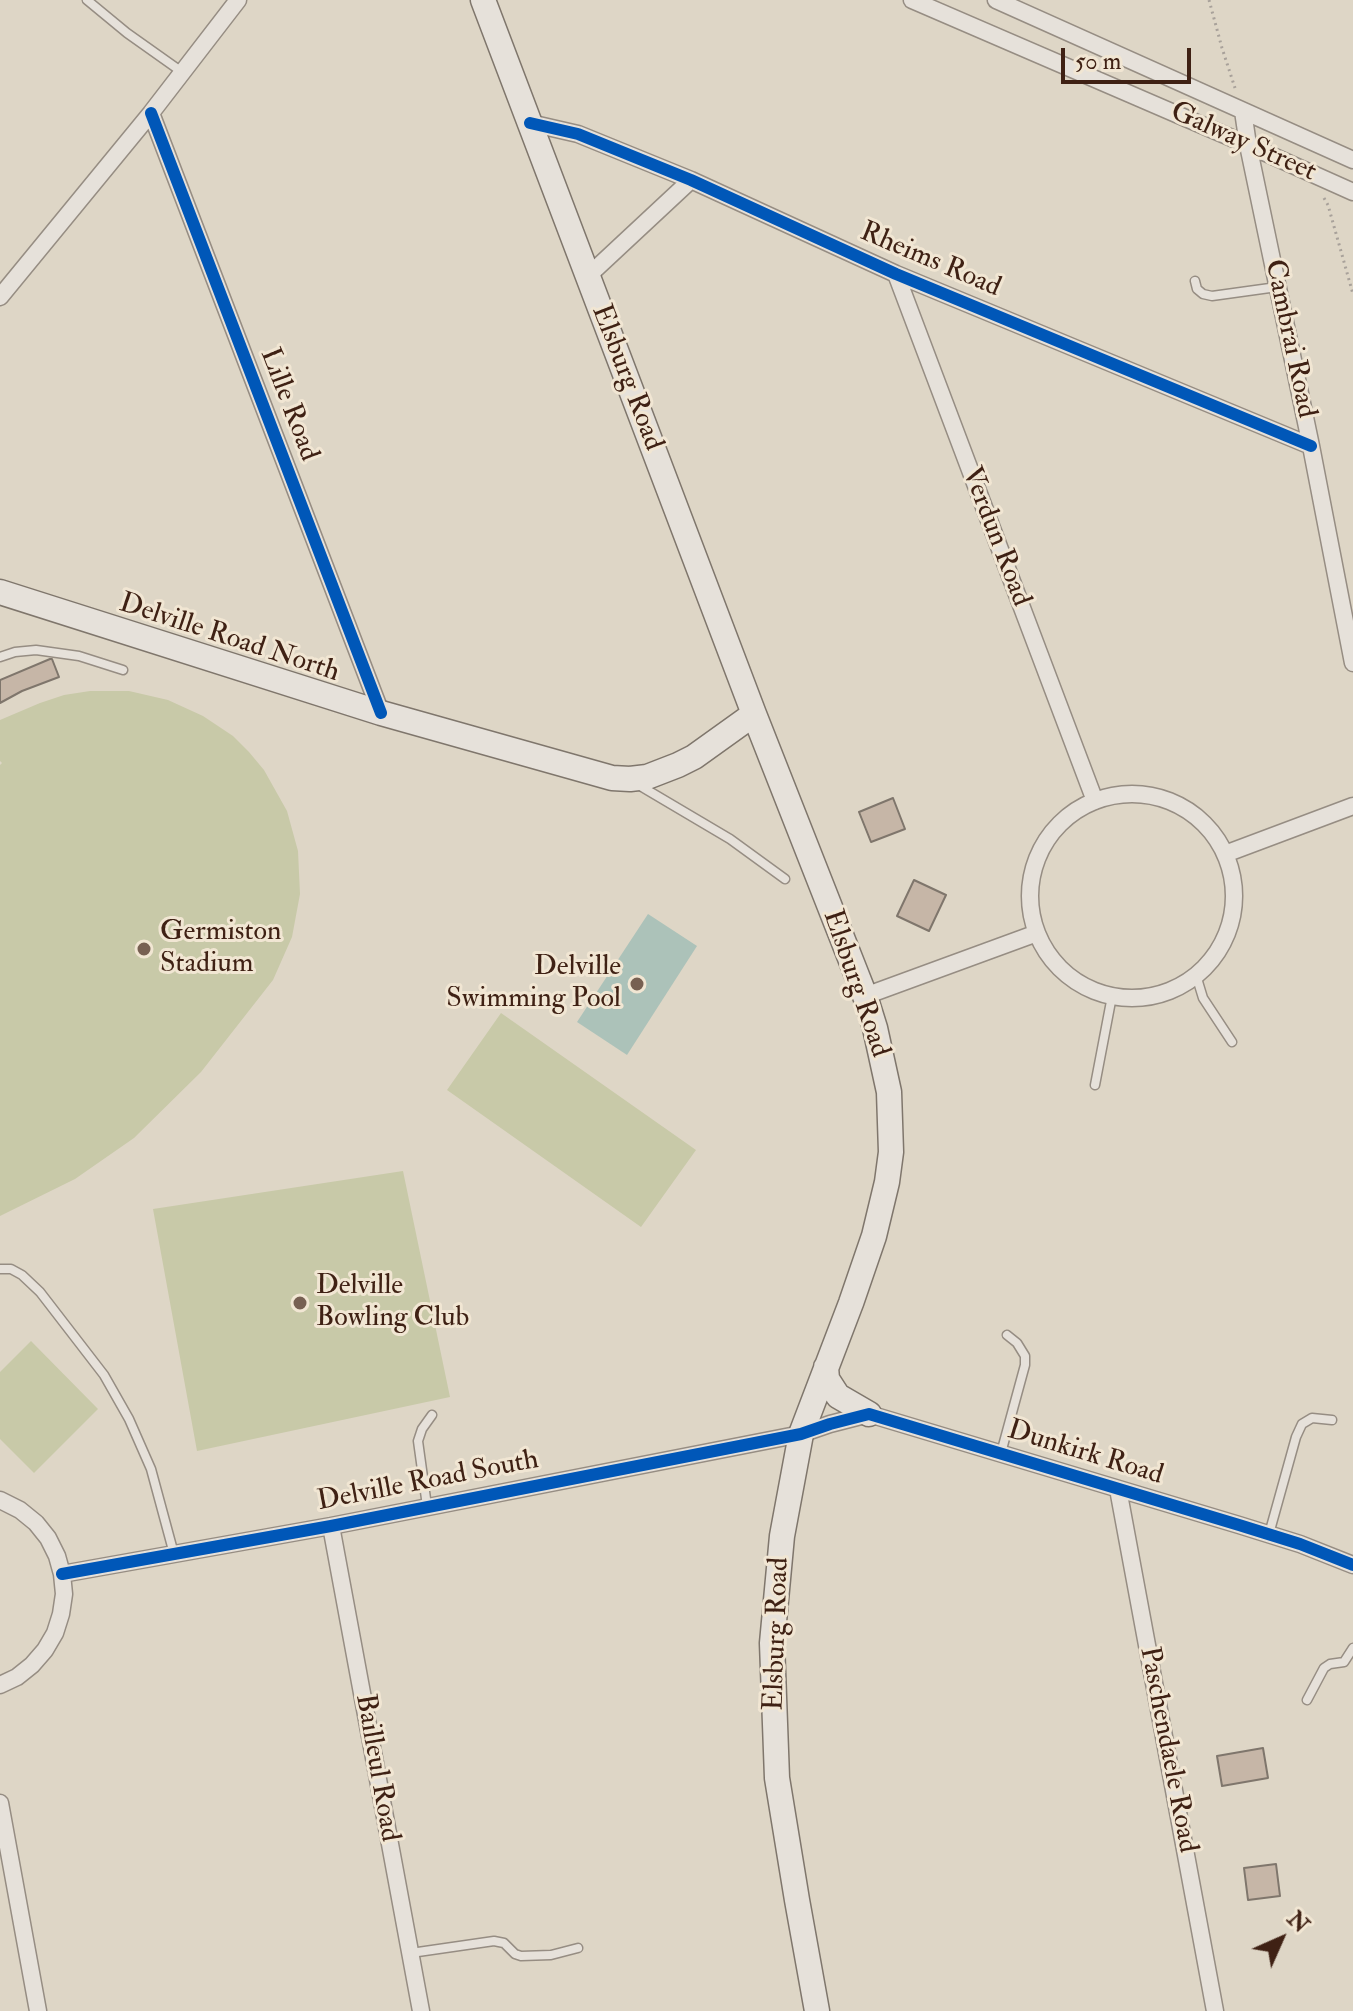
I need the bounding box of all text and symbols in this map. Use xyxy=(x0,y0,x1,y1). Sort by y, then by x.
scale bar xyxy=(1065,32,1195,82)
text: 50 m xyxy=(1075,46,1121,77)
street label: Galway Street xyxy=(1165,96,1321,190)
street label: Rheims Road xyxy=(855,216,1005,306)
street label: Cambrai Road xyxy=(1256,257,1322,421)
street label: Elsburg Road xyxy=(583,300,669,456)
street label: Lille Road xyxy=(251,344,325,466)
street label: Verdun Road xyxy=(953,463,1037,611)
street label: Delville Road North xyxy=(115,588,343,690)
street label: Elsburg Road xyxy=(814,906,896,1062)
place label: Germiston Stadium xyxy=(160,916,281,982)
marker: Germiston Stadium xyxy=(135,940,153,958)
place label: Delville Swimming Pool xyxy=(446,951,621,1017)
marker: Delville Swimming Pool xyxy=(628,975,646,993)
place label: Delville Bowling Club xyxy=(316,1270,469,1336)
marker: Delville Bowling Club xyxy=(291,1294,309,1312)
street label: Dunkirk Road xyxy=(1003,1414,1167,1494)
street label: Delville Road South xyxy=(315,1444,541,1520)
street label: Elsburg Road xyxy=(759,1557,797,1711)
street label: Paschendaele Road xyxy=(1131,1644,1203,1856)
street label: Bailleul Road xyxy=(346,1692,406,1844)
north arrow xyxy=(1241,1899,1321,1979)
text: N xyxy=(1281,1905,1315,1939)

